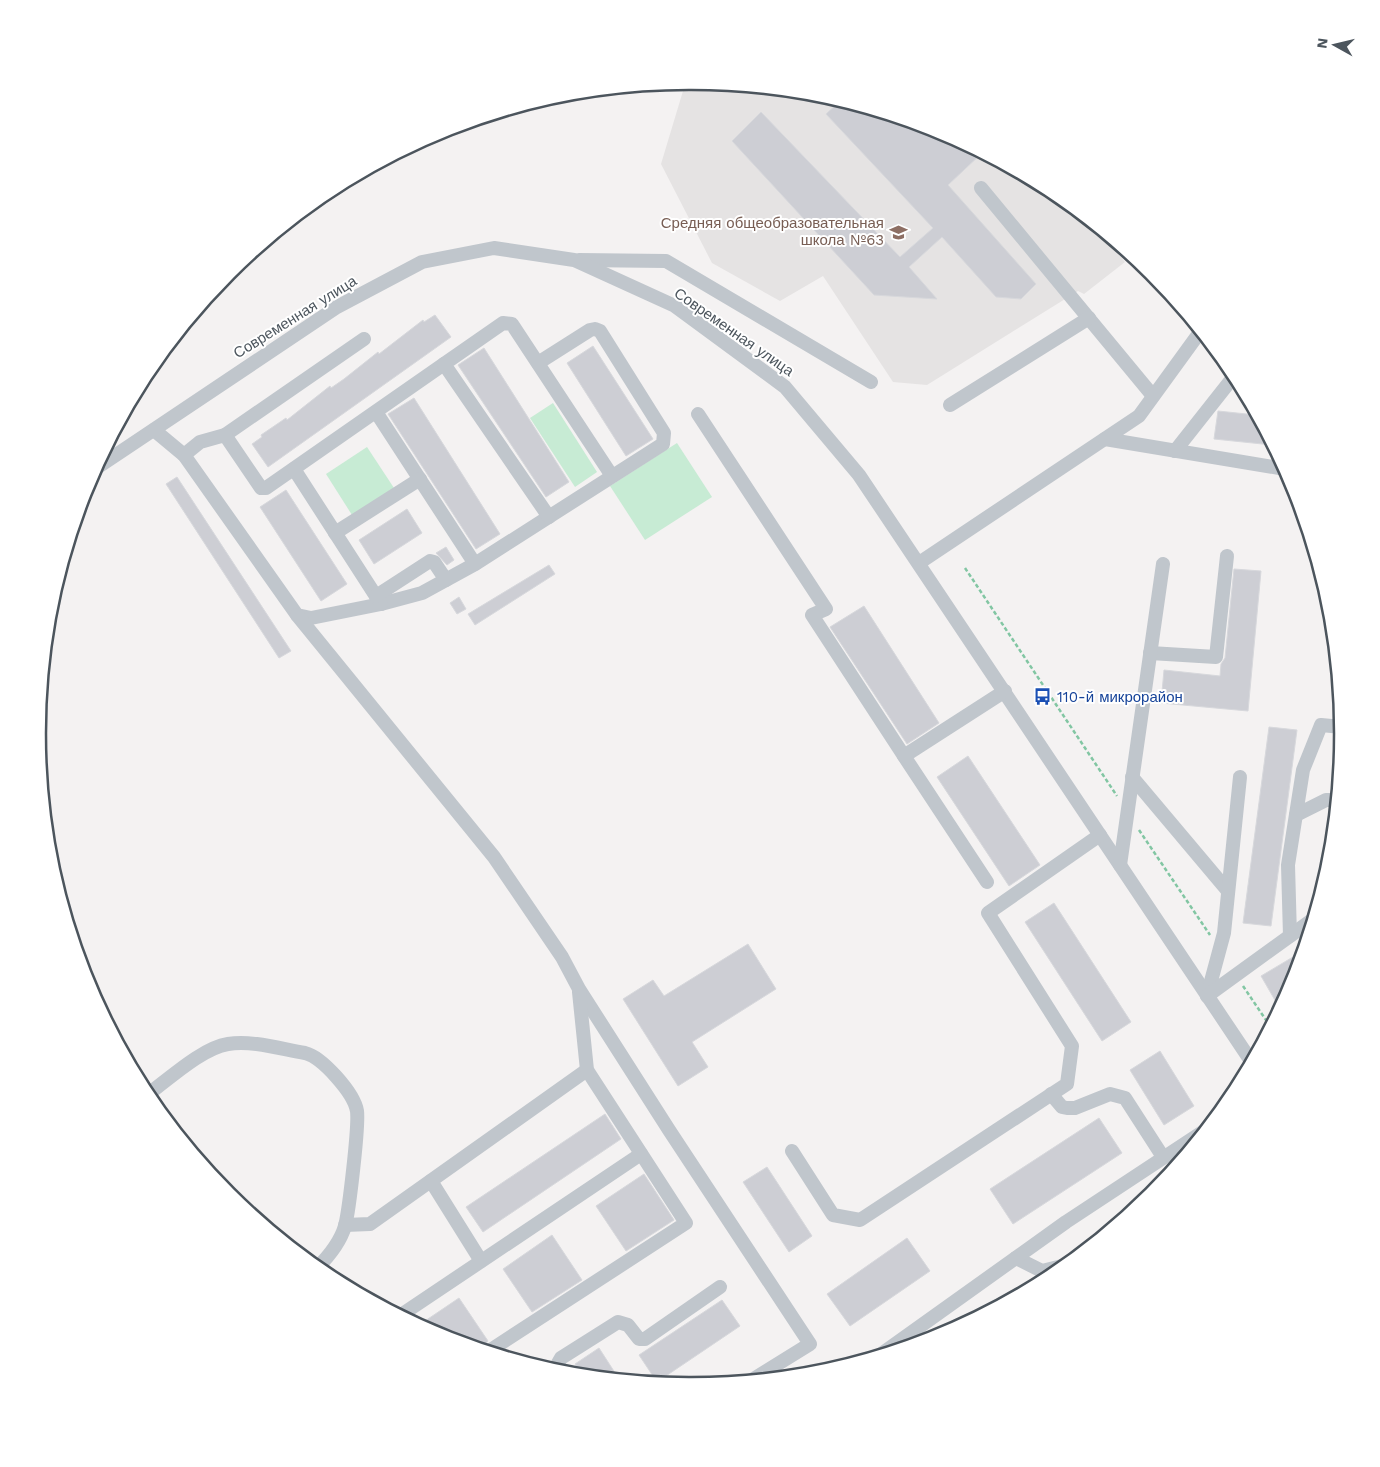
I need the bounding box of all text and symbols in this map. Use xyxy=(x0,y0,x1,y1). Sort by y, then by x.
north arrow xyxy=(1310,20,1360,70)
text: N xyxy=(1313,37,1331,49)
place label: Средняя общеобразовательная школа №63 xyxy=(661,214,884,249)
school or university icon: Средняя общеобразовательная школа №63 xyxy=(888,222,908,242)
street label: Современная улица xyxy=(230,271,360,362)
street label: Современная улица xyxy=(671,284,798,380)
bus stop icon: 110-й микрорайон xyxy=(1033,687,1053,707)
place label: 110-й микрорайон xyxy=(1057,688,1183,706)

